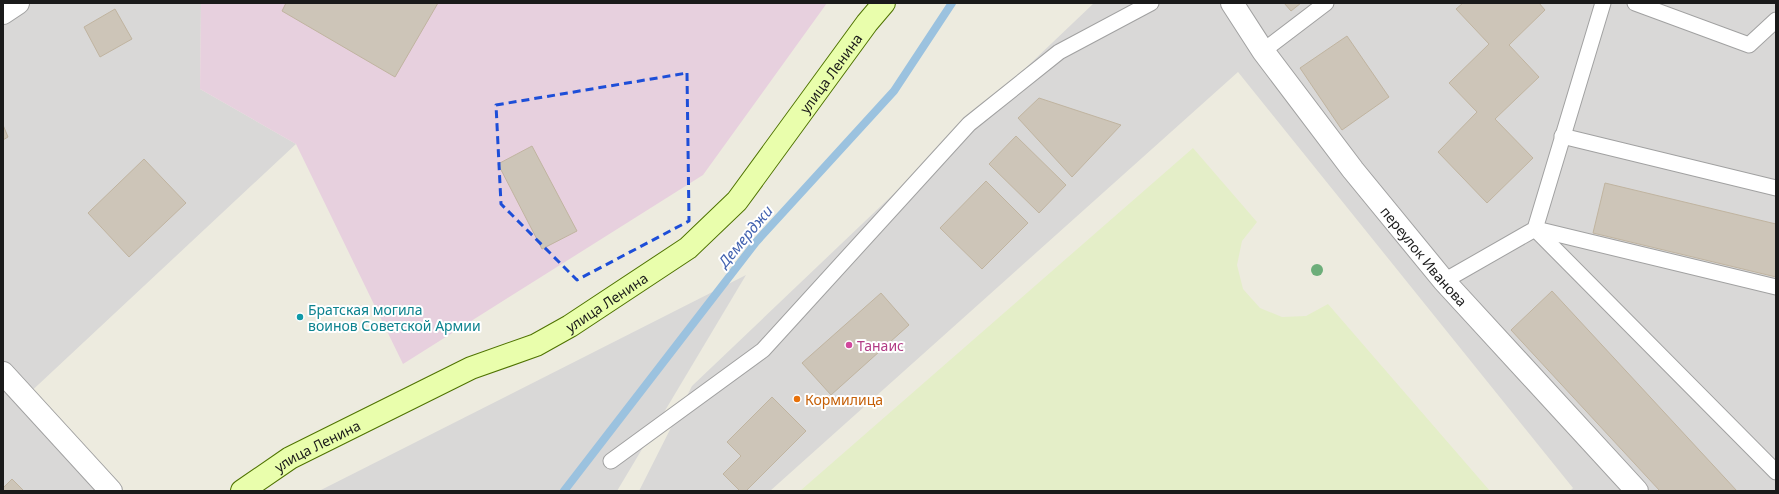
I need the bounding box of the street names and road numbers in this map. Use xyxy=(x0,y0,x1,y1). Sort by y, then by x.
street label: улица Ленина xyxy=(795,29,866,117)
street label: переулок Иванова xyxy=(1377,202,1472,310)
street label: улица Ленина xyxy=(562,268,651,336)
street label: улица Ленина xyxy=(270,415,363,476)

